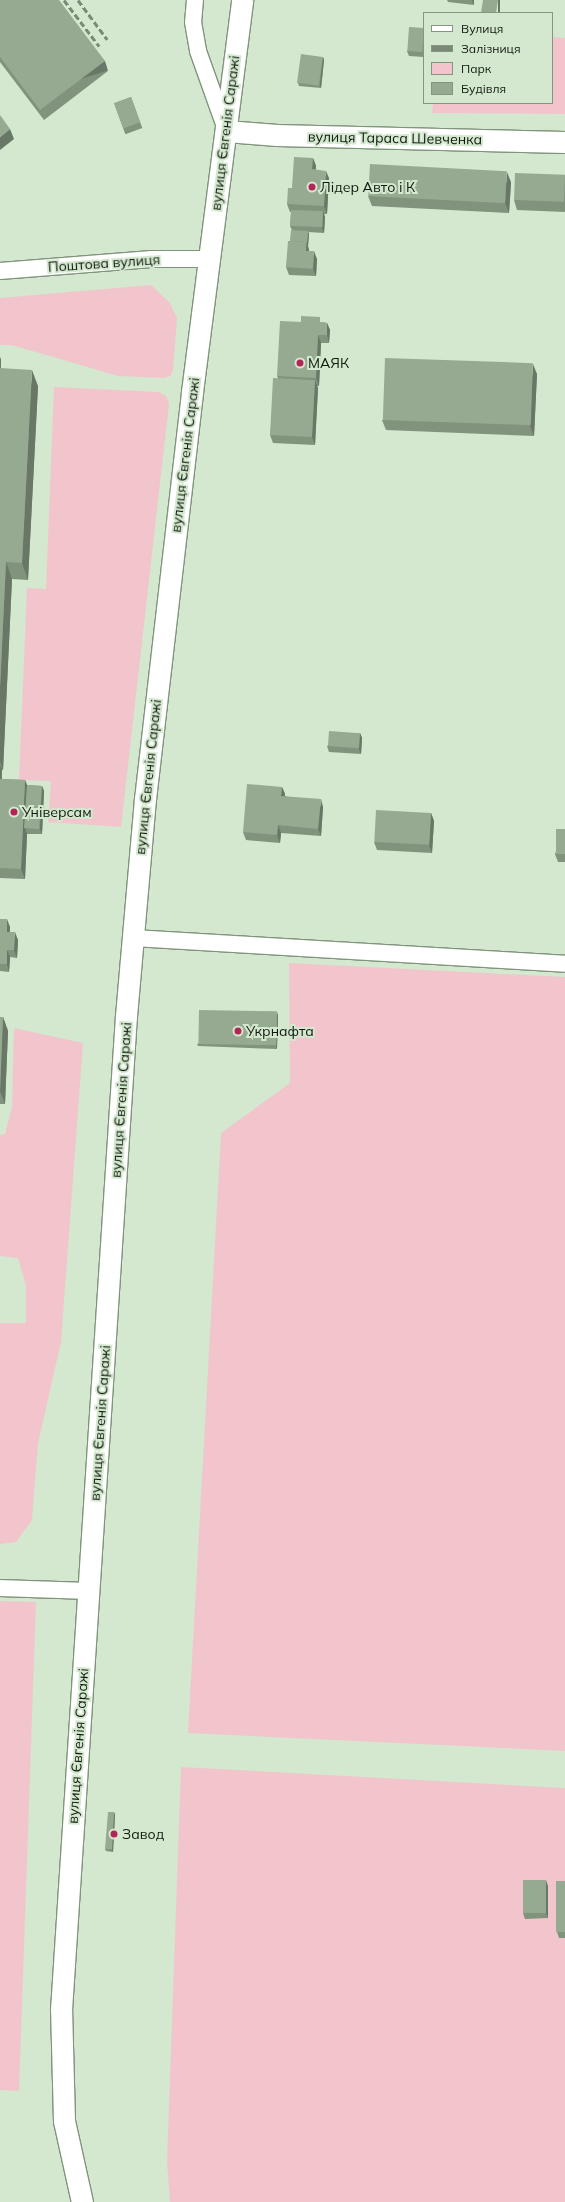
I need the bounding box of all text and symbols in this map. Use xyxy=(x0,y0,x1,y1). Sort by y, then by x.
legend xyxy=(423,12,553,104)
text: Вулиця xyxy=(461,21,503,36)
text: Залізниця xyxy=(461,41,521,56)
street label: вулиця Євгенія Саражі xyxy=(207,55,243,211)
text: Парк xyxy=(461,61,491,76)
text: Будівля xyxy=(461,81,506,96)
street label: вулиця Тараса Шевченка xyxy=(308,128,482,148)
place label: Лідер Авто і К xyxy=(320,179,415,195)
marker: Лідер Авто і К xyxy=(307,182,317,192)
street label: Поштова вулиця xyxy=(47,251,161,275)
place label: МАЯК xyxy=(308,355,349,371)
marker: МАЯК xyxy=(295,358,305,368)
street label: вулиця Євгенія Саражі xyxy=(167,377,203,533)
street label: вулиця Євгенія Саражі xyxy=(131,699,165,855)
place label: Універсам xyxy=(22,804,92,820)
marker: Універсам xyxy=(9,807,19,817)
street label: вулиця Євгенія Саражі xyxy=(107,1022,135,1178)
place label: Укрнафта xyxy=(246,1023,314,1039)
marker: Укрнафта xyxy=(233,1026,243,1036)
street label: вулиця Євгенія Саражі xyxy=(86,1345,114,1501)
street label: вулиця Євгенія Саражі xyxy=(64,1668,92,1824)
place label: Завод xyxy=(122,1826,164,1842)
marker: Завод xyxy=(109,1829,119,1839)

